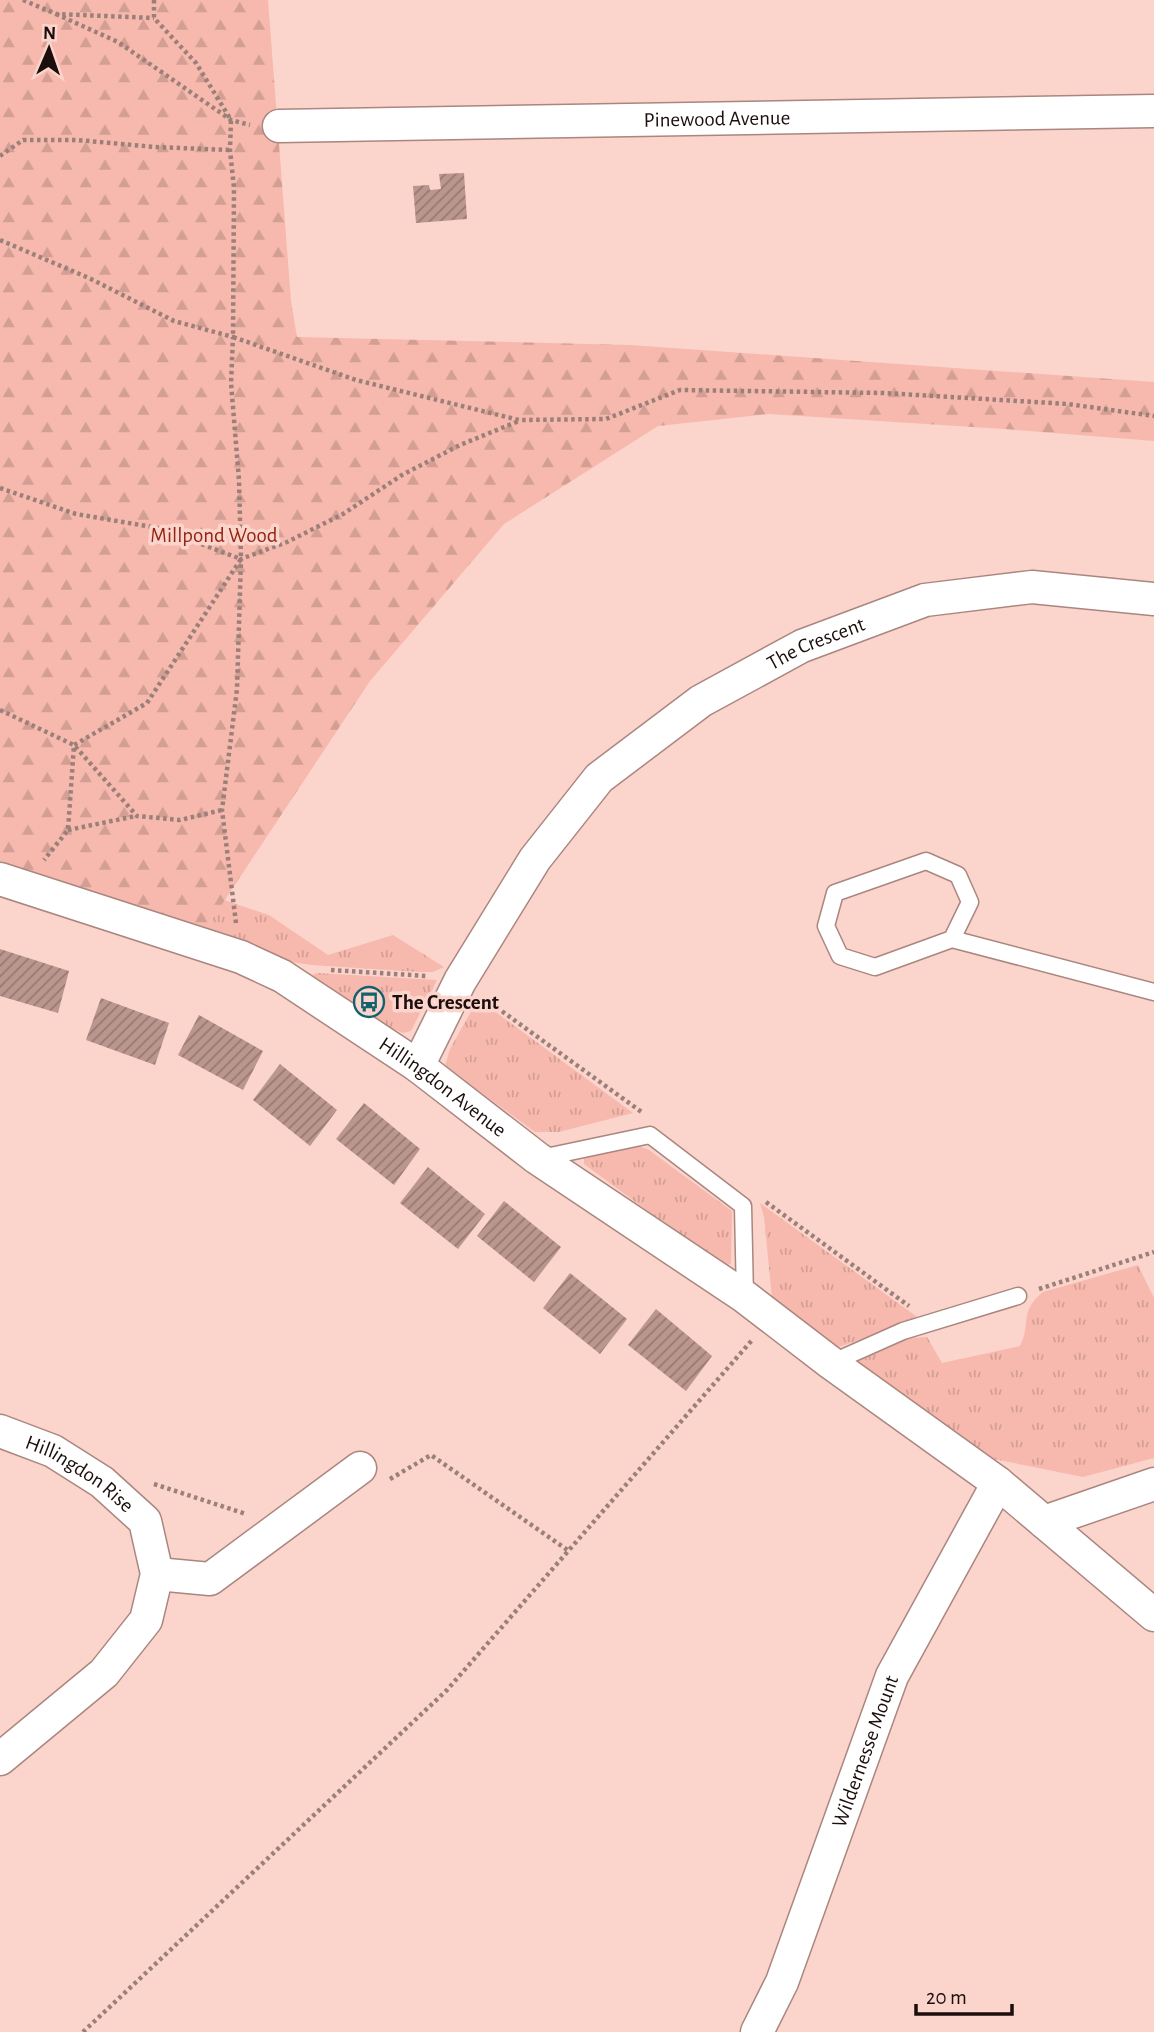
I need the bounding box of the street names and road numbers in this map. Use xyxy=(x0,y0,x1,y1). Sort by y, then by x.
street label: Pinewood Avenue xyxy=(643,107,790,130)
street label: The Crescent xyxy=(763,613,868,673)
street label: Hillingdon Avenue xyxy=(376,1033,510,1141)
street label: Hillingdon Rise xyxy=(23,1431,138,1516)
street label: Wildernesse Mount xyxy=(828,1672,902,1830)

